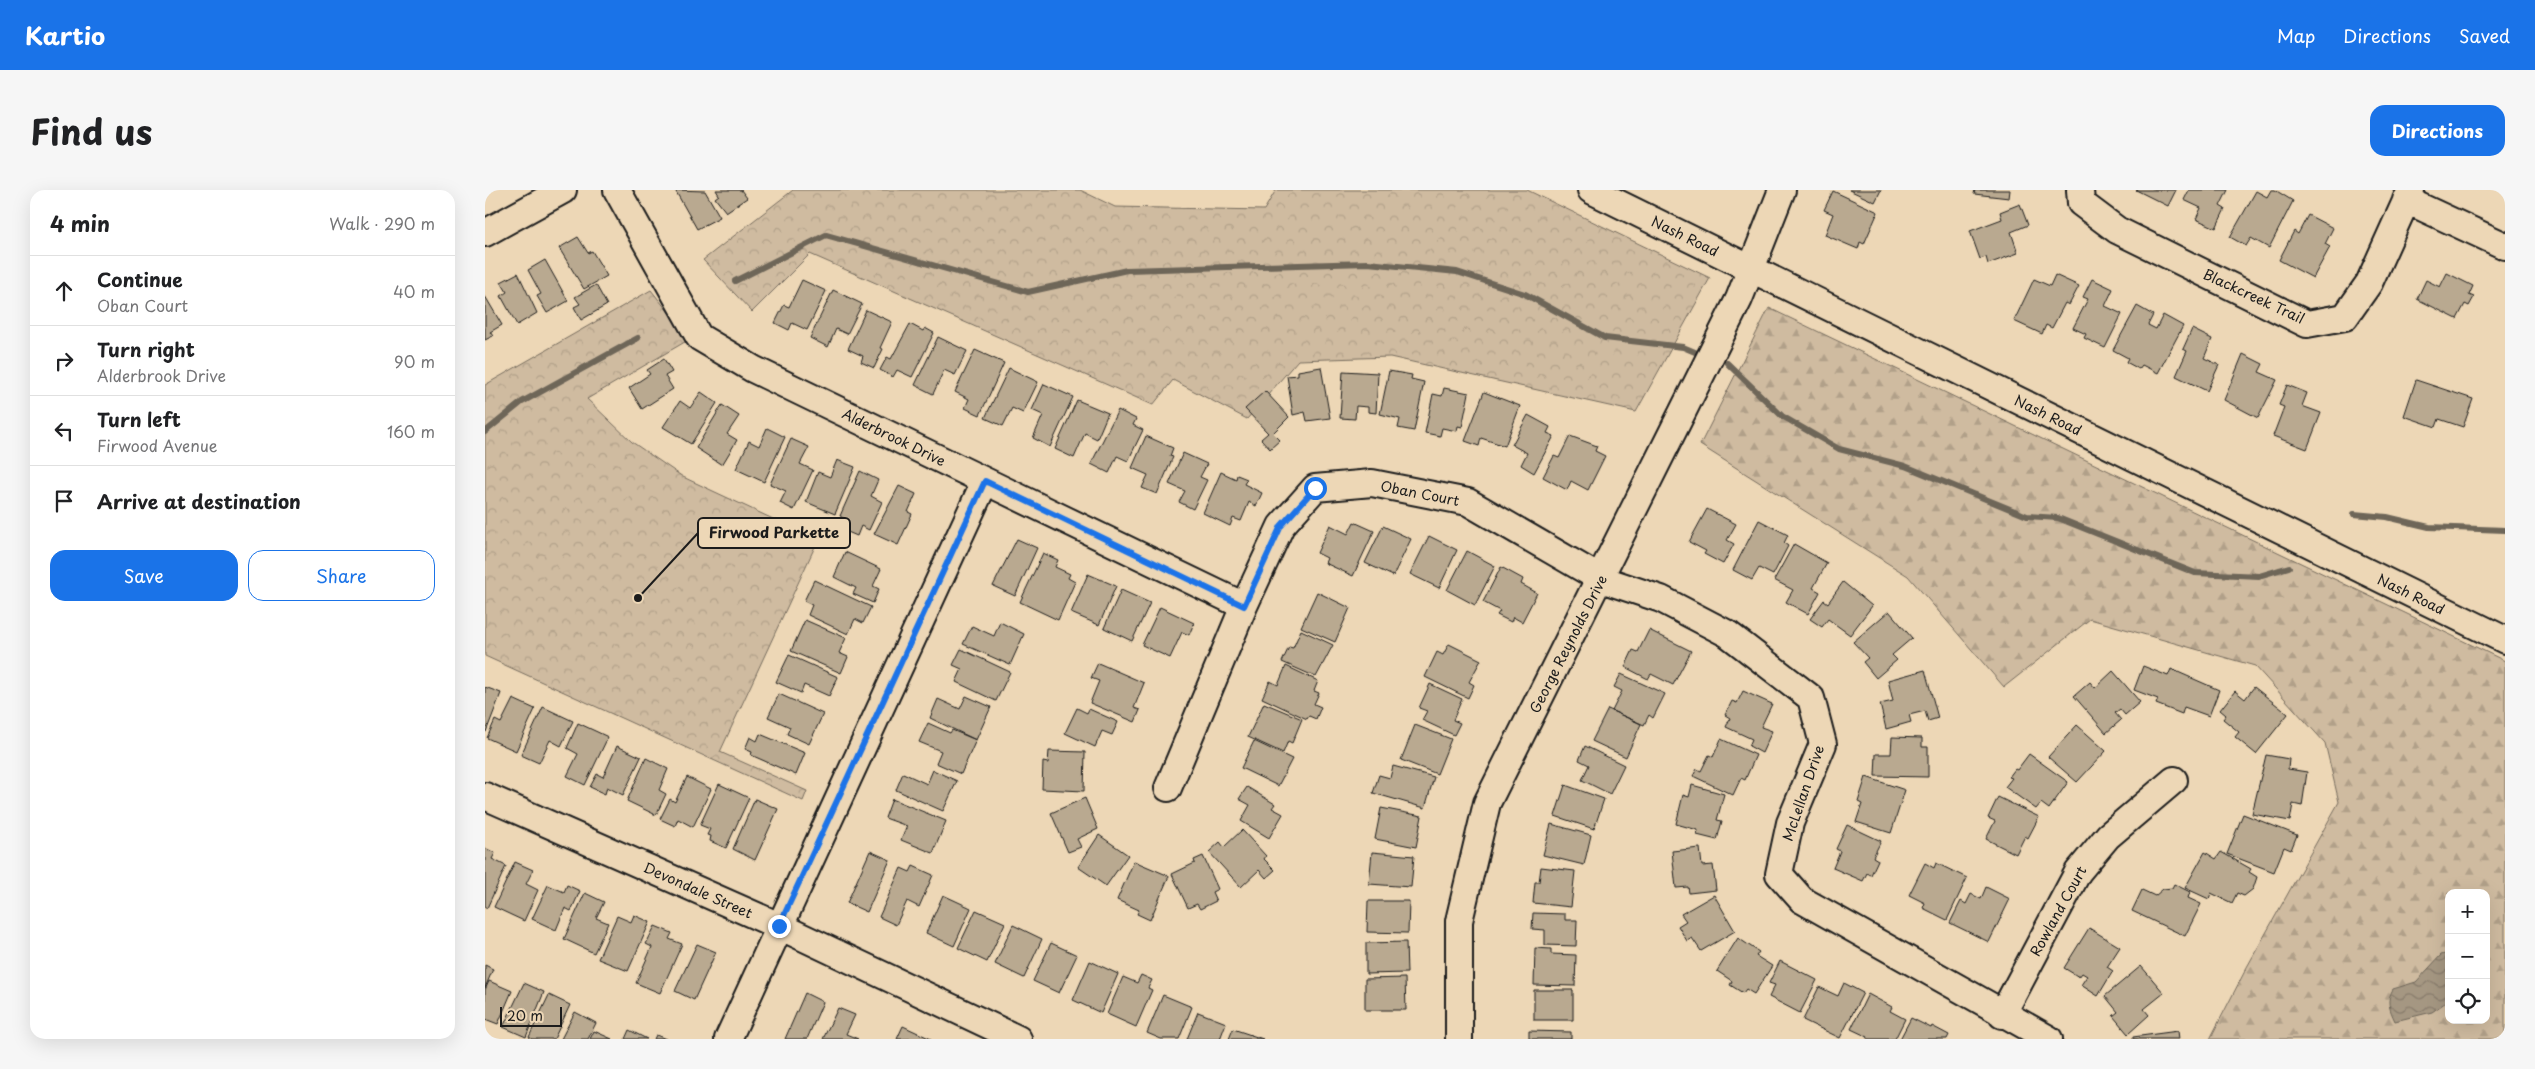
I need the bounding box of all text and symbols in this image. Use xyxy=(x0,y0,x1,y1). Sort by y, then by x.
text: Kartio xyxy=(25,17,105,53)
text: Map xyxy=(2277,22,2315,49)
text: Directions xyxy=(2343,22,2431,49)
text: Saved xyxy=(2459,22,2510,49)
text: Find us xyxy=(30,104,152,157)
button: Directions xyxy=(2370,105,2505,156)
text: 4 min xyxy=(50,207,110,239)
text: Walk · 290 m xyxy=(329,211,435,235)
street label: Nash Road xyxy=(1648,211,1722,261)
street label: Blackcreek Trail xyxy=(2200,263,2308,329)
text: Continue xyxy=(97,265,183,293)
icon: ahead xyxy=(50,277,78,305)
text: 40 m xyxy=(393,279,435,303)
text: Oban Court xyxy=(97,293,188,317)
text: Turn right xyxy=(97,335,195,363)
icon: right xyxy=(50,347,78,375)
text: 90 m xyxy=(394,349,435,373)
text: Alderbrook Drive xyxy=(97,363,226,387)
street label: Nash Road xyxy=(2011,390,2085,440)
street label: Alderbrook Drive xyxy=(839,403,949,471)
text: Turn left xyxy=(97,405,181,433)
icon: left xyxy=(50,417,78,445)
text: 160 m xyxy=(387,419,435,443)
text: Firwood Avenue xyxy=(97,433,218,457)
street label: Oban Court xyxy=(1379,475,1461,511)
route start xyxy=(1304,477,1327,500)
icon: arrive xyxy=(50,487,78,515)
text: Arrive at destination xyxy=(97,487,301,515)
callout: Firwood Parkette xyxy=(698,518,850,548)
text: Firwood Parkette xyxy=(709,520,839,543)
button: Save xyxy=(50,550,238,601)
button: Share xyxy=(248,550,435,601)
street label: Nash Road xyxy=(2374,569,2448,619)
street label: George Reynolds Drive xyxy=(1524,571,1612,717)
street label: McLellan Drive xyxy=(1777,742,1829,844)
street label: Devondale Street xyxy=(640,857,756,924)
street label: Rowland Court xyxy=(2025,862,2092,960)
map controls xyxy=(2445,889,2490,1024)
button: + xyxy=(2445,889,2490,934)
route end xyxy=(768,915,791,938)
button: − xyxy=(2445,934,2490,979)
button: locate xyxy=(2445,979,2490,1024)
scale bar xyxy=(500,1004,563,1027)
text: 20 m xyxy=(507,1005,543,1026)

